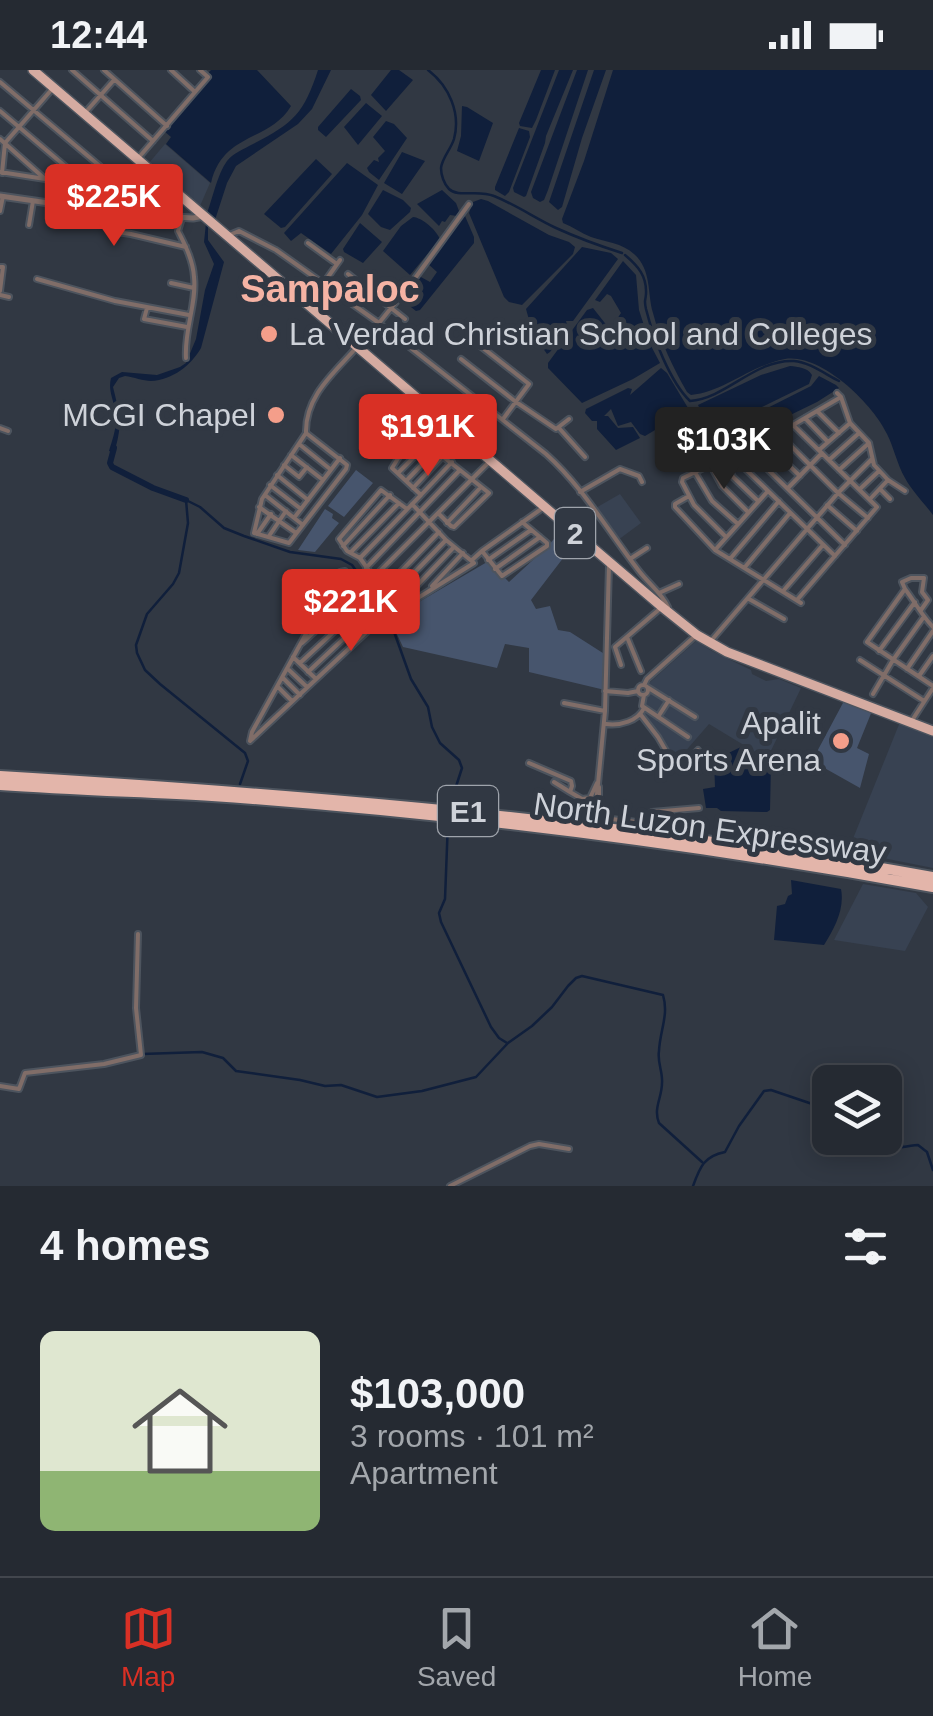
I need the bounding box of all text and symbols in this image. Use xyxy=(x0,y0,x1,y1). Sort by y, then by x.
text: 12:44 xyxy=(50,14,147,56)
pin: $225K xyxy=(44,164,184,249)
text: $225K xyxy=(67,178,161,214)
district label: Sampaloc xyxy=(240,268,420,310)
place label: La Verdad Christian School and Colleges xyxy=(289,316,872,352)
marker: La Verdad Christian School and Colleges xyxy=(258,323,280,345)
pin: $191K xyxy=(358,394,498,479)
place label: MCGI Chapel xyxy=(62,397,256,433)
marker: MCGI Chapel xyxy=(265,404,287,426)
pin: $103K xyxy=(654,407,794,492)
text: $191K xyxy=(381,408,475,444)
text: $103K xyxy=(677,421,771,457)
road number: 2 xyxy=(555,508,595,558)
pin: $221K xyxy=(281,569,421,654)
text: $221K xyxy=(304,583,398,619)
place label: Apalit Sports Arena xyxy=(636,705,821,778)
marker: Apalit Sports Arena xyxy=(830,730,852,752)
street label: North Luzon Expressway xyxy=(531,785,889,871)
road number: E1 xyxy=(438,786,498,836)
map controls xyxy=(812,1065,902,1155)
button: layers xyxy=(812,1065,902,1155)
icon: filters xyxy=(838,1219,893,1274)
text: 4 homes xyxy=(40,1222,210,1269)
text: $103,000 xyxy=(350,1370,525,1417)
icon: home xyxy=(120,1371,240,1491)
text: 3 rooms · 101 m² xyxy=(350,1418,594,1454)
text: Apartment xyxy=(350,1455,498,1491)
tab: Map xyxy=(121,1601,176,1693)
tab: Saved xyxy=(417,1601,496,1693)
tab: Home xyxy=(738,1601,812,1693)

